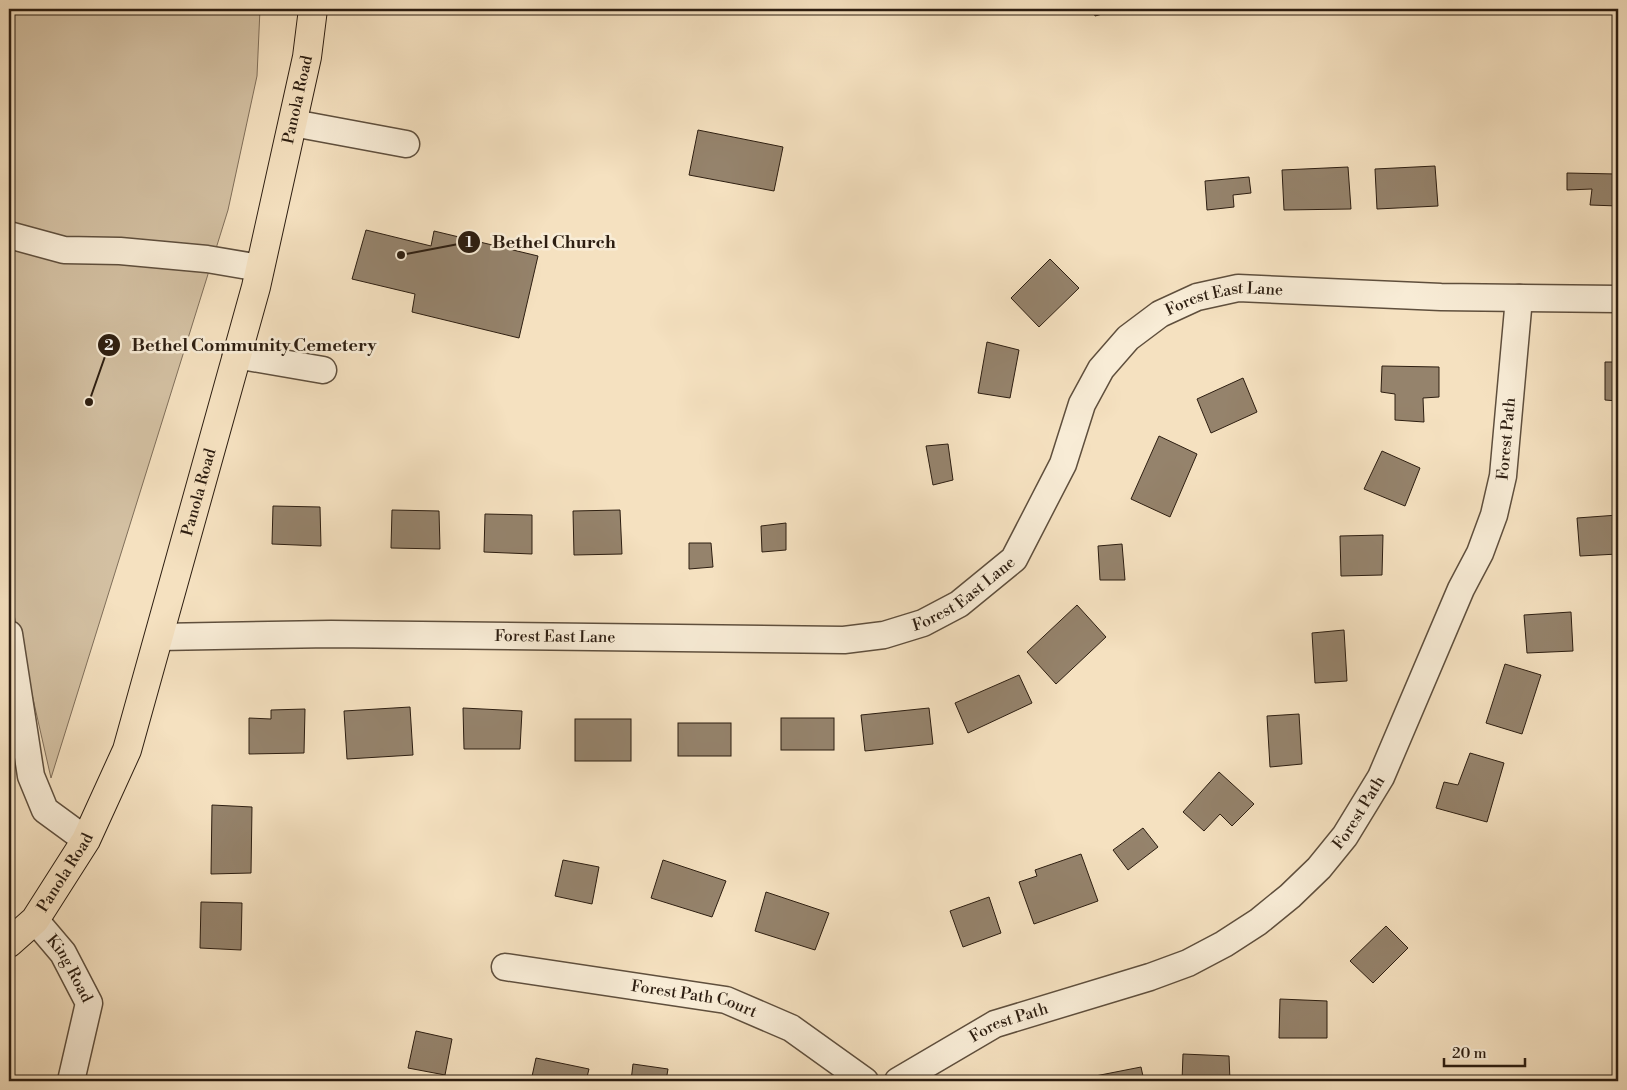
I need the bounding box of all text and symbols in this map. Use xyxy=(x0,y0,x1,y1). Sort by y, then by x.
street label: Panola Road xyxy=(278,54,317,146)
callout: Bethel Church xyxy=(457,226,626,259)
text: Bethel Church xyxy=(492,231,616,254)
text: 1 xyxy=(465,233,473,252)
street label: Forest East Lane xyxy=(1162,278,1284,320)
callout: Bethel Community Cemetery xyxy=(96,328,386,361)
text: Bethel Community Cemetery xyxy=(131,334,378,357)
text: 2 xyxy=(104,336,114,355)
street label: Forest Path xyxy=(1493,396,1520,481)
street label: Panola Road xyxy=(177,446,221,538)
street label: Forest East Lane xyxy=(910,552,1019,636)
street label: Forest East Lane xyxy=(494,626,616,647)
street label: Forest Path xyxy=(1328,772,1389,854)
street label: Panola Road xyxy=(33,830,98,916)
street label: King Road xyxy=(42,931,97,1006)
street label: Forest Path Court xyxy=(630,976,760,1022)
street label: Forest Path xyxy=(966,998,1051,1047)
scale bar xyxy=(1444,1035,1526,1067)
text: 20 m xyxy=(1452,1044,1487,1063)

